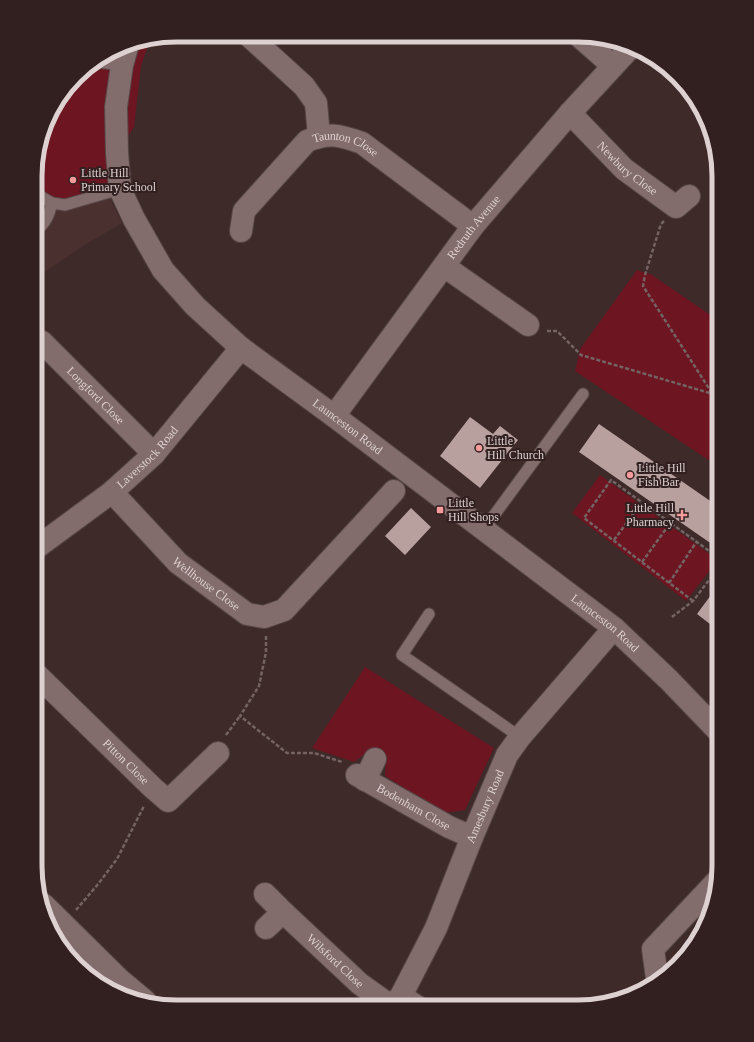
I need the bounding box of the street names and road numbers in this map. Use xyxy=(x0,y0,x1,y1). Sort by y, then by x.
street label: Taunton Close xyxy=(310,128,381,160)
street label: Newbury Close xyxy=(594,139,660,198)
street label: Redruth Avenue xyxy=(444,192,503,262)
street label: Longford Close xyxy=(64,364,127,427)
street label: Launceston Road xyxy=(310,396,385,457)
street label: Laverstock Road xyxy=(114,423,181,491)
street label: Wellhouse Close xyxy=(169,554,243,613)
street label: Launceston Road xyxy=(568,591,642,655)
street label: Pitton Close xyxy=(100,736,152,787)
street label: Amesbury Road xyxy=(463,768,507,845)
street label: Bodenham Close xyxy=(374,781,453,833)
street label: Wilsford Close xyxy=(304,931,367,991)

